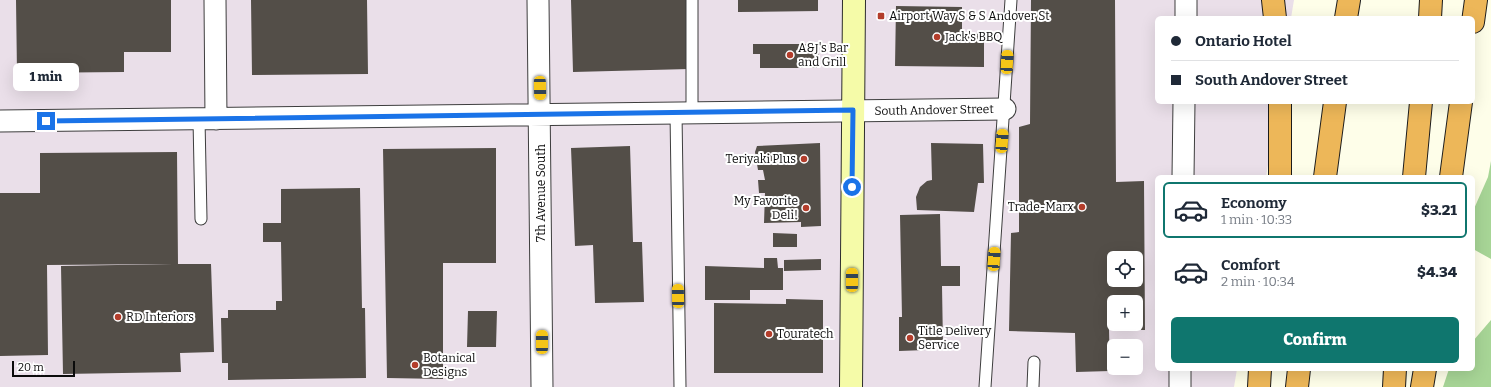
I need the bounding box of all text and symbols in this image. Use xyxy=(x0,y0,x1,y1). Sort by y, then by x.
place label: Airport Way S & S Andover St xyxy=(889,9,1050,23)
marker: Airport Way S & S Andover St xyxy=(876,11,886,21)
place label: Jack's BBQ xyxy=(944,30,1003,44)
marker: Jack's BBQ xyxy=(932,32,942,42)
text: Ontario Hotel xyxy=(1195,32,1292,50)
place label: A&J's Bar and Grill xyxy=(798,41,849,69)
marker: A&J's Bar and Grill xyxy=(785,50,795,60)
car xyxy=(1000,50,1014,74)
callout: 1 min xyxy=(13,63,79,91)
text: 1 min xyxy=(29,69,63,84)
text: South Andover Street xyxy=(1195,71,1348,89)
car xyxy=(534,76,546,100)
street label: South Andover Street xyxy=(874,102,994,118)
route end xyxy=(37,112,55,130)
car xyxy=(995,129,1009,153)
street label: 7th Avenue South xyxy=(534,144,548,242)
place label: Teriyaki Plus xyxy=(726,152,796,166)
marker: Teriyaki Plus xyxy=(799,154,809,164)
route start xyxy=(843,178,861,196)
icon: car xyxy=(1173,192,1209,228)
place label: My Favorite Deli! xyxy=(734,194,798,222)
text: Economy xyxy=(1221,194,1287,212)
place label: Trade-Marx xyxy=(1008,200,1074,214)
text: $3.21 xyxy=(1421,201,1457,219)
marker: Trade-Marx xyxy=(1077,202,1087,212)
marker: My Favorite Deli! xyxy=(801,203,811,213)
text: 1 min · 10:33 xyxy=(1221,212,1292,227)
car xyxy=(987,247,1001,271)
map controls xyxy=(1107,251,1143,375)
button: locate xyxy=(1107,251,1143,287)
icon: car xyxy=(1173,254,1209,290)
text: Comfort xyxy=(1221,256,1280,274)
text: $4.34 xyxy=(1417,263,1457,281)
car xyxy=(846,268,858,292)
text: 2 min · 10:34 xyxy=(1221,274,1294,289)
car xyxy=(672,284,684,308)
button: + xyxy=(1107,295,1143,331)
place label: RD Interiors xyxy=(126,310,194,324)
marker: RD Interiors xyxy=(113,312,123,322)
button: Confirm xyxy=(1171,317,1459,363)
place label: Title Delivery Service xyxy=(918,324,992,352)
place label: Touratech xyxy=(777,327,834,341)
marker: Touratech xyxy=(764,329,774,339)
car xyxy=(536,330,548,354)
marker: Title Delivery Service xyxy=(905,333,915,343)
button: − xyxy=(1107,339,1143,375)
place label: Botanical Designs xyxy=(423,351,476,379)
scale bar xyxy=(12,359,75,378)
marker: Botanical Designs xyxy=(410,360,420,370)
text: 20 m xyxy=(18,361,44,374)

